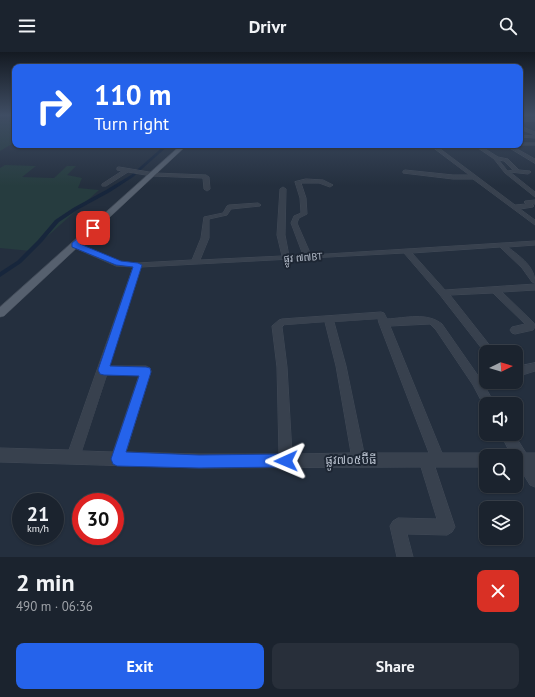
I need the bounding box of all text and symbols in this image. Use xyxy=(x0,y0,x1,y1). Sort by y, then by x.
icon: menu xyxy=(16,15,38,37)
text: Drivr xyxy=(249,15,286,38)
icon: search xyxy=(497,15,519,37)
text: 110 m xyxy=(94,76,171,113)
icon: right xyxy=(28,80,80,132)
text: Turn right xyxy=(94,112,169,135)
pin xyxy=(76,211,110,245)
icon: arrive xyxy=(82,217,104,239)
street label: ផ្លូវ ៧៧BT xyxy=(283,250,324,268)
north arrow xyxy=(479,345,523,389)
map controls xyxy=(479,345,523,545)
button: sound xyxy=(479,397,523,441)
position arrow xyxy=(265,440,307,482)
button: search xyxy=(479,449,523,493)
street label: ផ្លូវ៧០៥ប៊ីធី xyxy=(325,452,377,471)
speed limit sign: 30 xyxy=(72,493,124,545)
text: 21 xyxy=(27,501,49,527)
button: layers xyxy=(479,501,523,545)
text: km/h xyxy=(27,522,49,535)
text: 2 min xyxy=(16,567,75,598)
button: close xyxy=(477,570,519,612)
text: 490 m · 06:36 xyxy=(16,598,93,615)
button: Exit xyxy=(16,643,264,689)
button: Share xyxy=(272,643,519,689)

